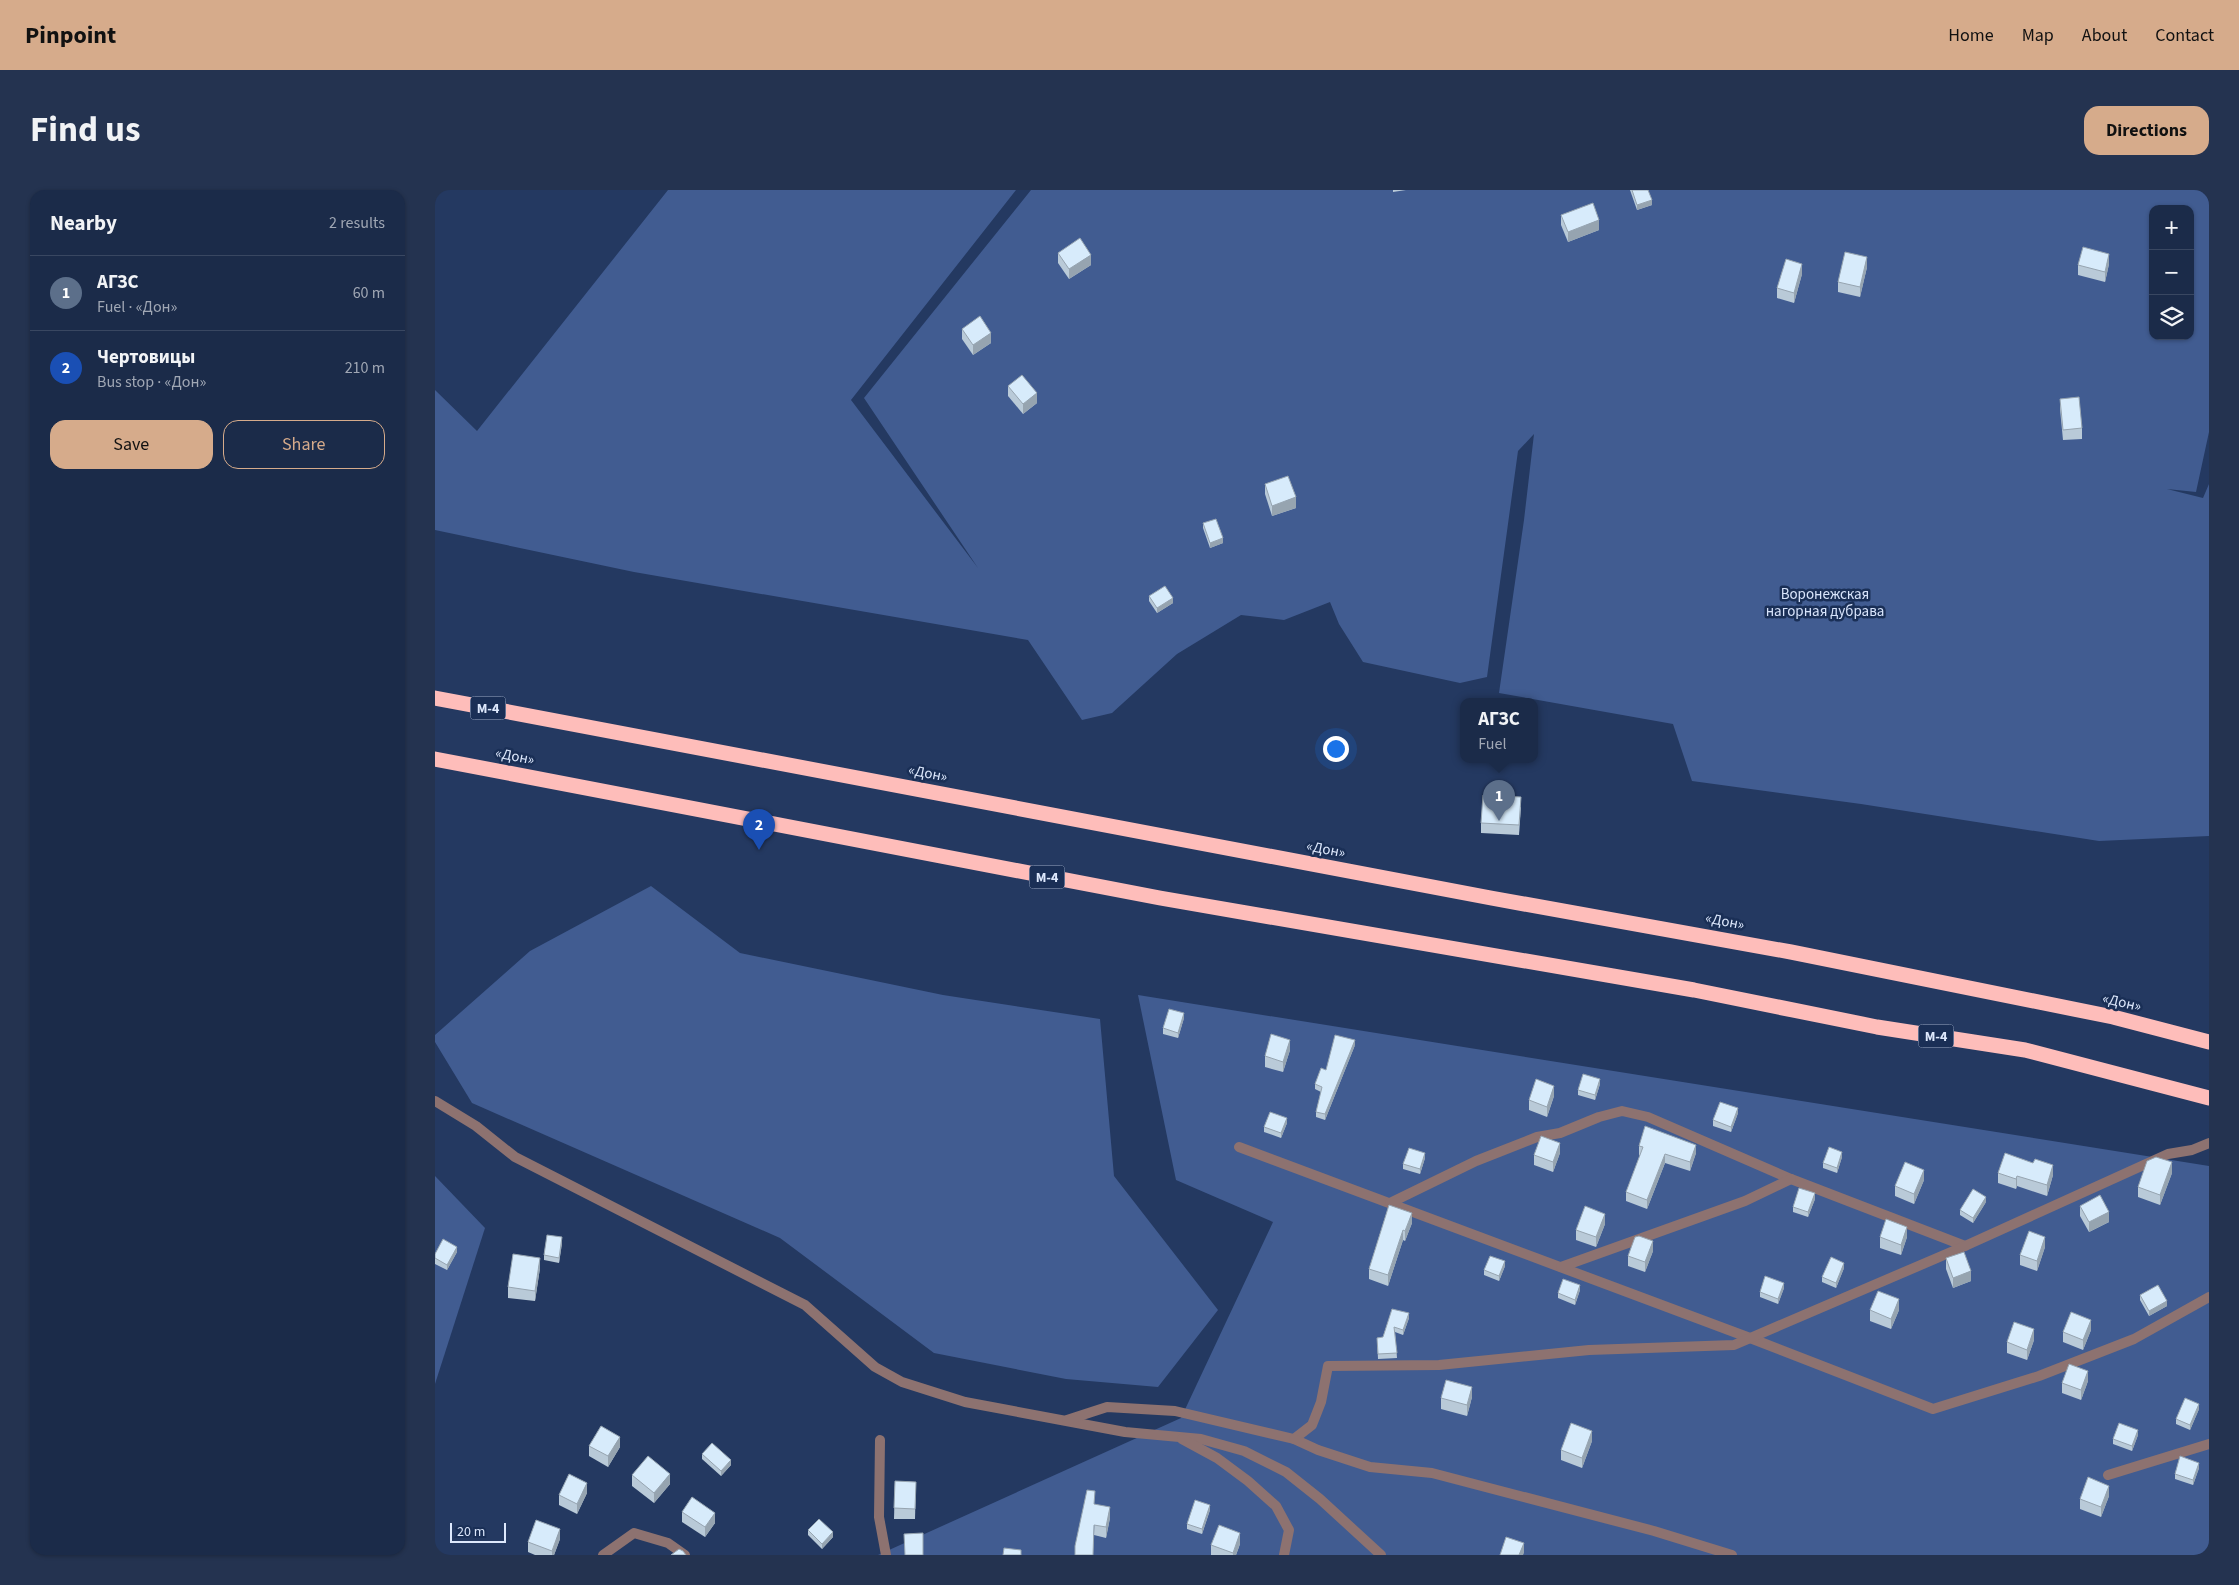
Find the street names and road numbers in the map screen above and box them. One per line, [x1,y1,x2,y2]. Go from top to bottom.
road number: М-4 [471,696,505,720]
street label: «Дон» [494,742,536,771]
street label: «Дон» [907,759,949,788]
street label: «Дон» [1305,835,1347,864]
road number: М-4 [1029,866,1065,889]
street label: «Дон» [1704,907,1746,936]
street label: «Дон» [2100,988,2143,1017]
road number: М-4 [1919,1024,1953,1048]

